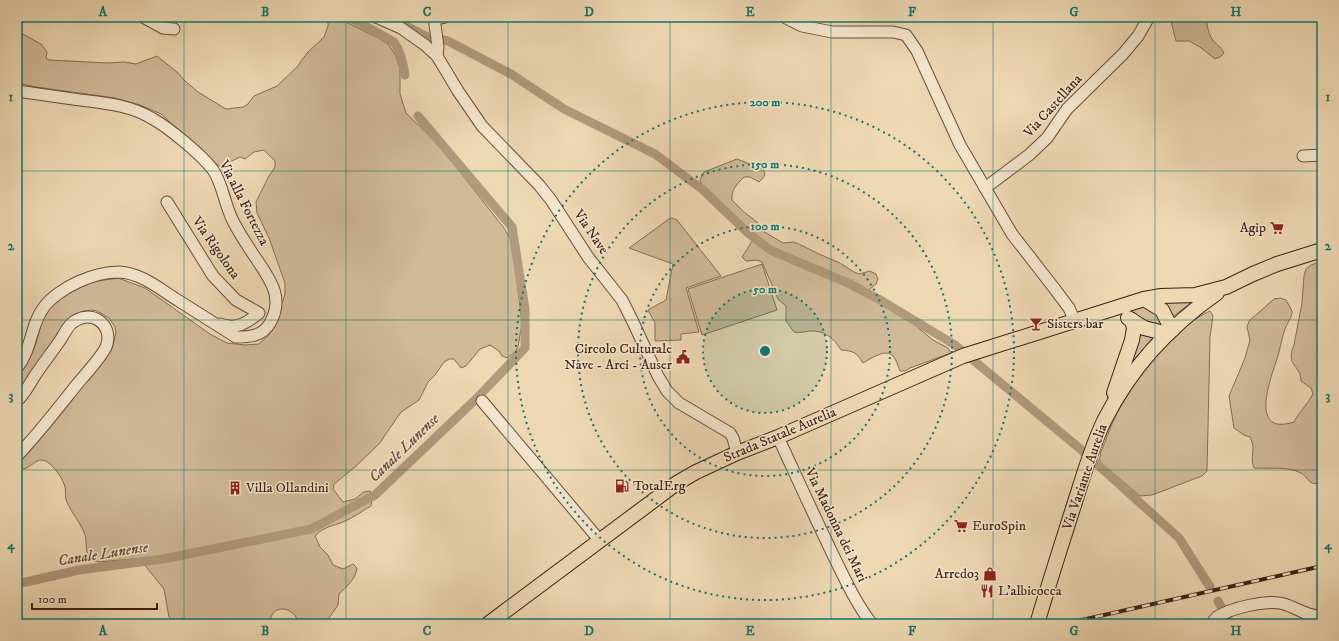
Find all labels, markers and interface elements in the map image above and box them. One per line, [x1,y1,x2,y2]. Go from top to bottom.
text: A [98,4,108,20]
text: B [261,4,269,20]
text: C [423,4,432,20]
text: D [584,4,594,20]
text: E [745,4,755,20]
text: F [908,4,917,20]
text: G [1069,4,1079,20]
text: H [1231,4,1242,20]
street label: Via Castellana [1019,71,1086,142]
text: 1 [9,89,14,105]
text: 1 [1326,89,1331,105]
text: 200 m [750,95,780,110]
street label: Via alla Fortezza [214,157,273,249]
text: 150 m [751,157,779,172]
street label: Via Nave [569,205,613,258]
street label: Via Rigolona [187,213,244,283]
text: 100 m [751,219,779,234]
place label: Agip [1240,219,1266,237]
supermarket icon: Agip [1269,220,1285,236]
text: 2 [8,238,15,254]
text: 2 [1325,238,1332,254]
text: 50 m [752,282,777,297]
place label: Sisters bar [1047,315,1104,333]
bar icon: Sisters bar [1028,316,1044,332]
place label: Circolo Culturale Nave - Arci - Auser [565,340,673,374]
centre of rings [758,344,772,358]
public building icon: Circolo Culturale Nave - Arci - Auser [675,349,691,365]
text: 3 [9,388,14,404]
text: 3 [1326,388,1331,404]
street label: Strada Statale Aurelia [721,403,839,467]
water label: Canale Lunense [365,409,444,486]
street label: Via Variante Aurelia [1058,422,1112,533]
street label: Via Madonna dei Mari [800,464,872,585]
place label: TotalErg [633,477,686,495]
fuel station icon: TotalErg [614,478,630,494]
place label: Villa Ollandini [245,479,329,497]
building icon: Villa Ollandini [227,480,243,496]
place label: EuroSpin [972,517,1027,535]
supermarket icon: EuroSpin [953,518,969,534]
text: 4 [6,537,15,554]
water label: Canale Lunense [57,537,150,570]
text: 4 [1323,537,1332,554]
place label: Arredo3 [935,565,979,583]
shop icon: Arredo3 [982,566,998,582]
place label: L'albicocca [998,582,1062,600]
restaurant icon: L'albicocca [979,583,995,599]
scale bar [32,585,157,611]
text: 100 m [38,592,67,607]
text: A [98,623,108,639]
text: B [261,623,269,639]
text: C [423,623,432,639]
text: D [584,623,594,639]
text: E [745,623,755,639]
text: F [908,623,917,639]
text: G [1069,623,1079,639]
text: H [1231,623,1242,639]

